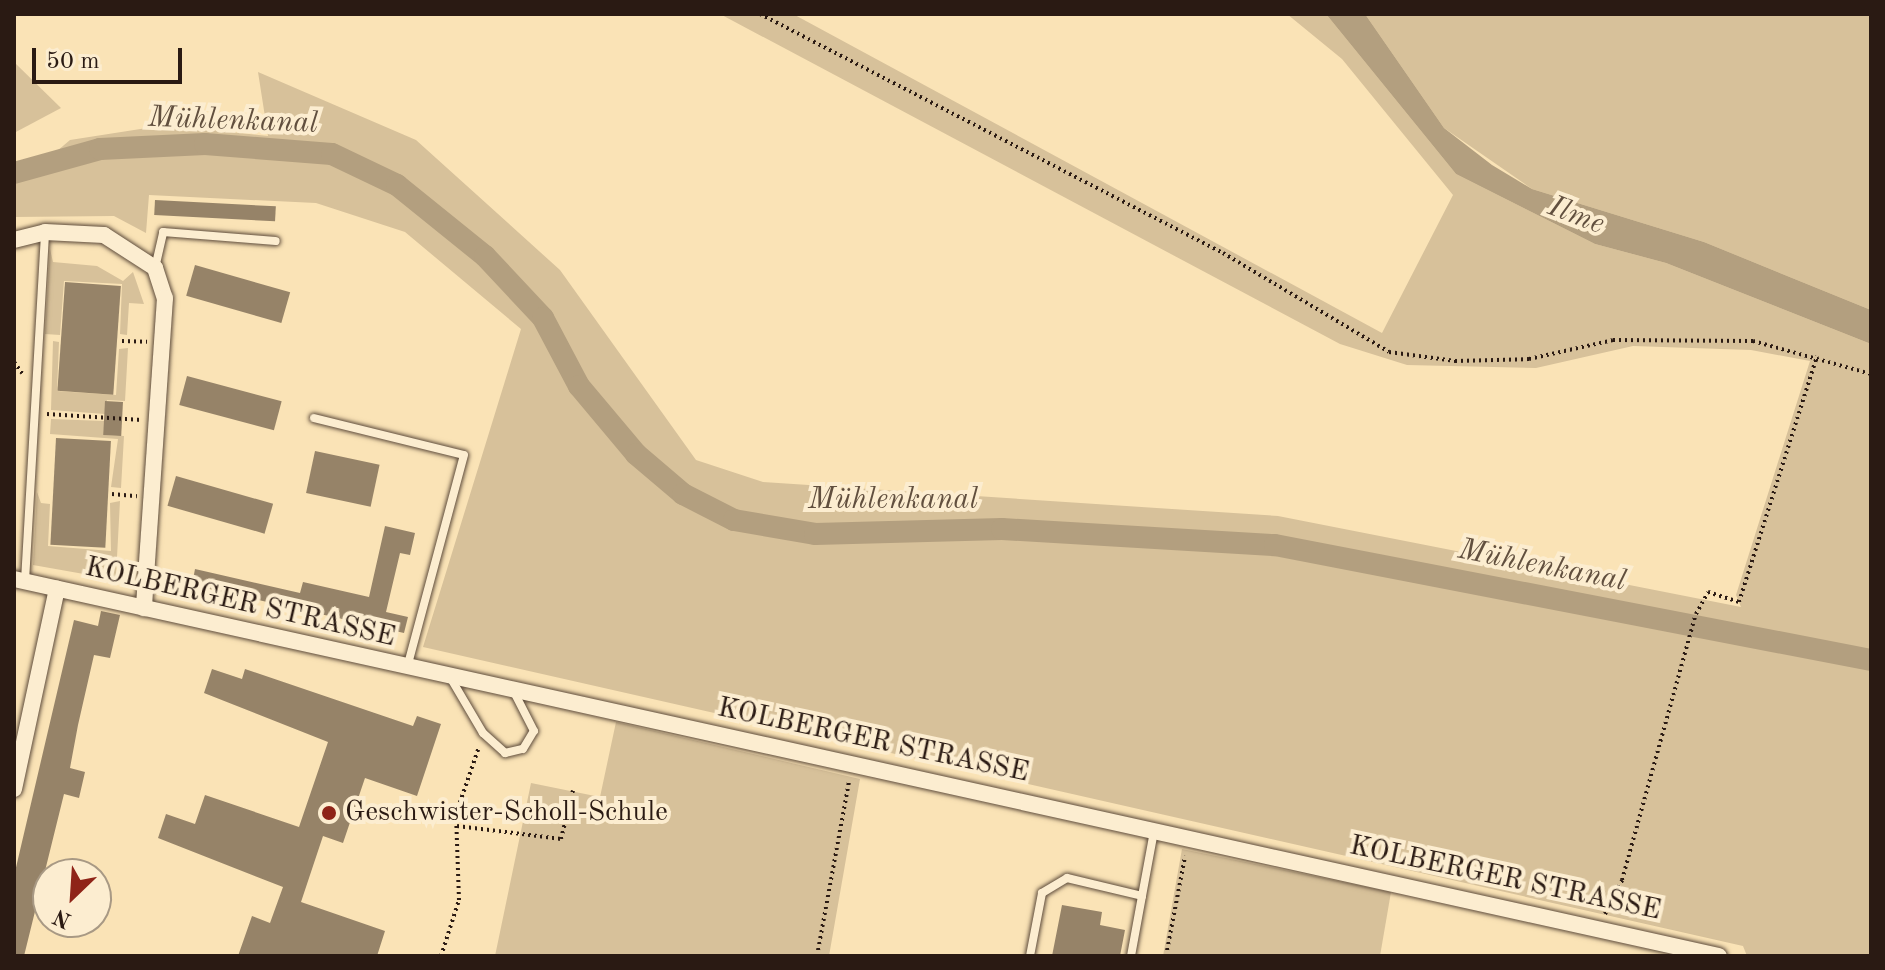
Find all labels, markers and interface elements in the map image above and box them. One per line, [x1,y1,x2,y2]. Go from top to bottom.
scale bar [36,32,186,82]
text: 50 m [46,50,100,74]
water label: Mühlenkanal [147,100,319,142]
water label: Ilme [1543,189,1609,243]
water label: Mühlenkanal [808,482,978,518]
water label: Mühlenkanal [1455,532,1629,600]
street label: KOLBERGER STRASSE [82,551,398,655]
street label: KOLBERGER STRASSE [714,692,1032,790]
place label: Geschwister-Scholl-Schule [345,796,668,830]
marker: Geschwister-Scholl-Schule [320,804,338,822]
street label: KOLBERGER STRASSE [1346,830,1664,928]
north arrow [32,858,112,938]
text: N [50,904,75,931]

